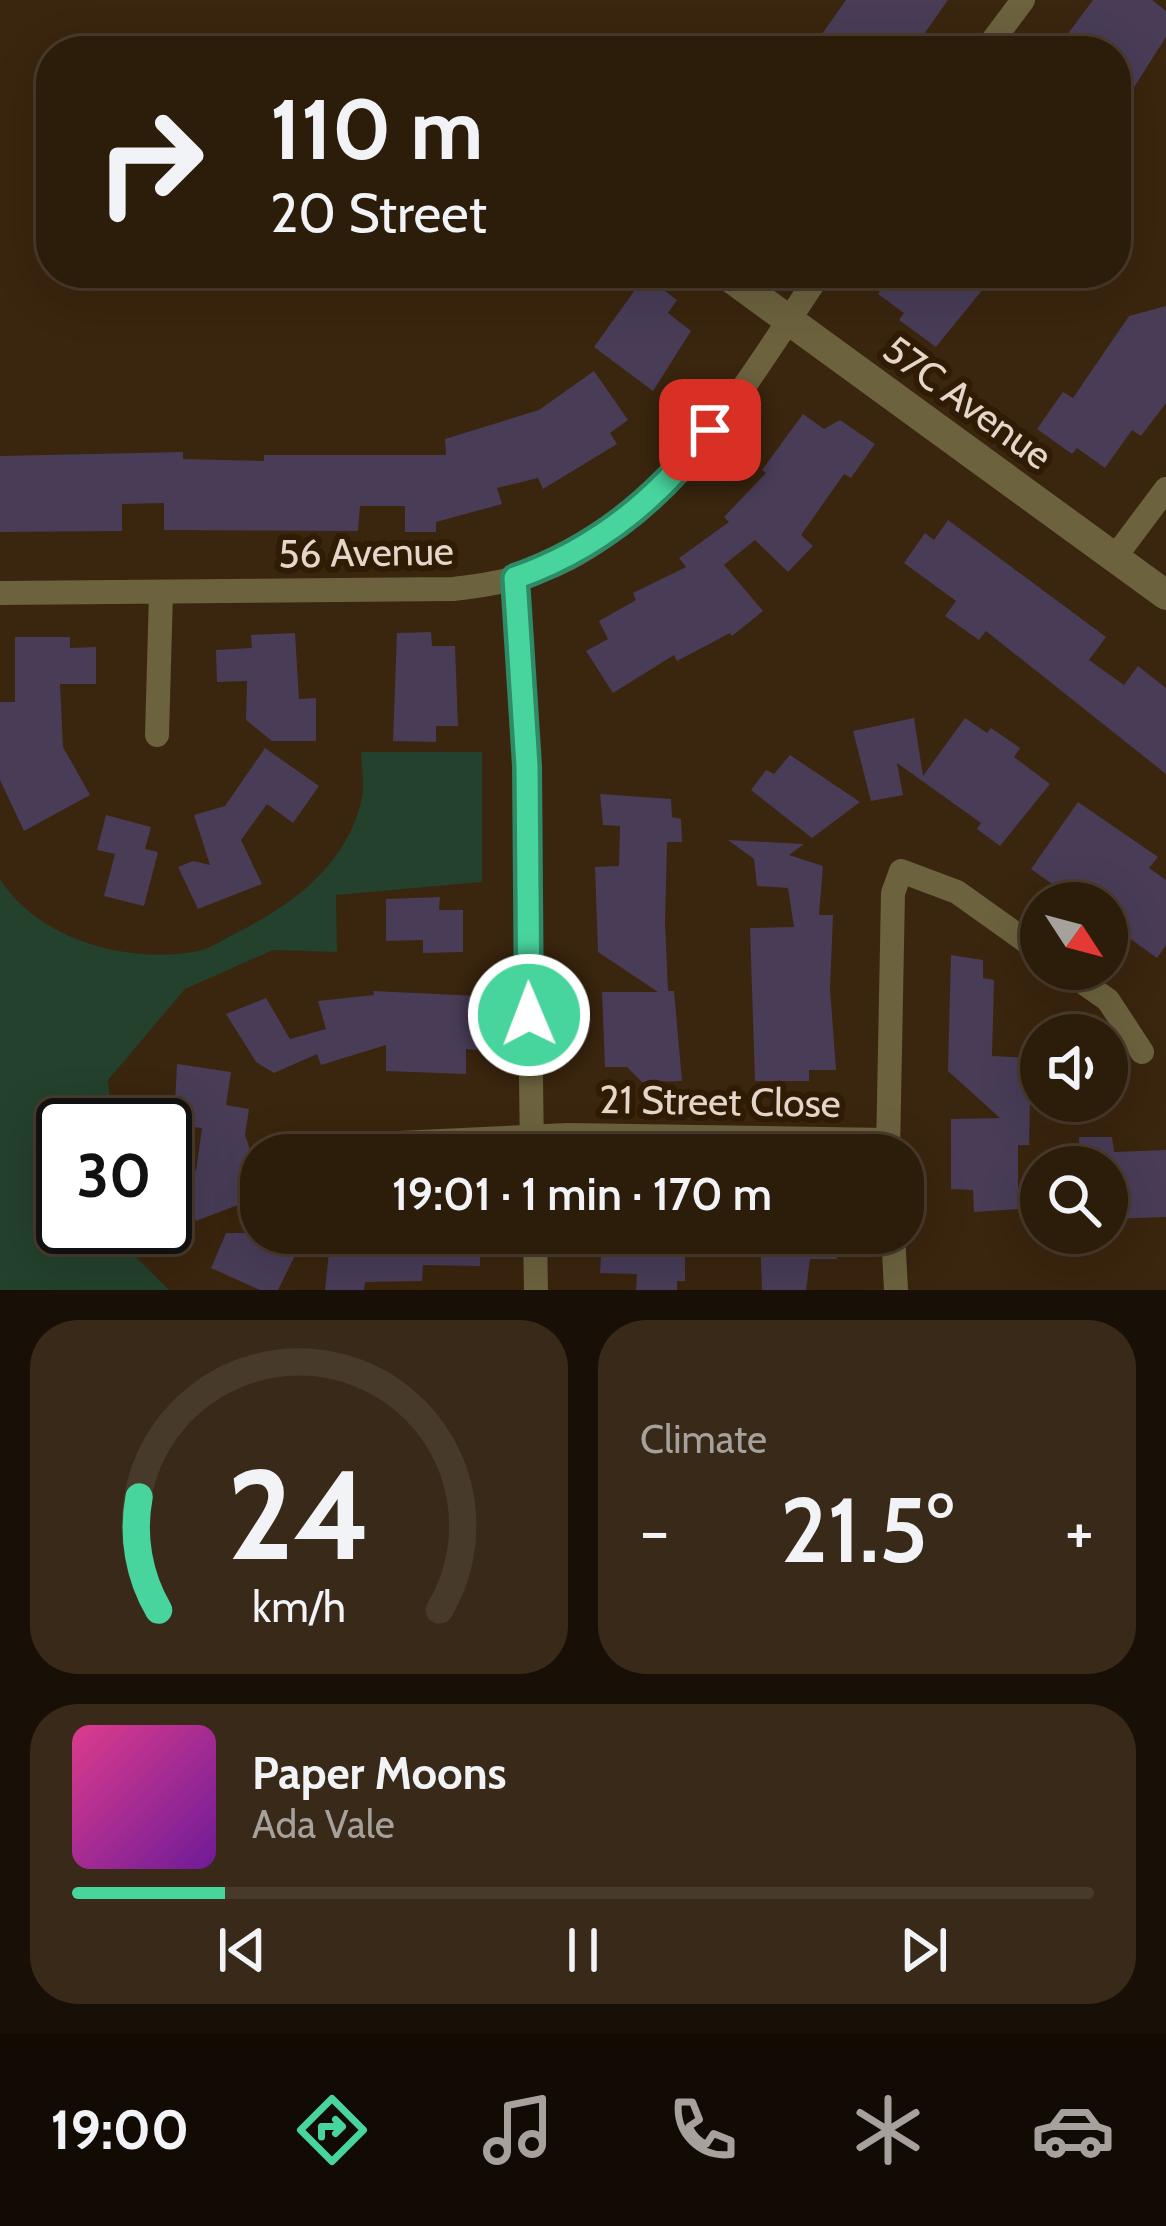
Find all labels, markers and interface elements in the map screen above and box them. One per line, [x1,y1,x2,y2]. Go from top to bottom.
text: 110 m [270,78,483,180]
icon: right [72,84,228,240]
text: 20 Street [270,180,487,246]
street label: 57C Avenue [874,325,1062,479]
pin [659,379,761,481]
icon: arrive [677,397,743,463]
street label: 56 Avenue [278,526,454,578]
north arrow [1020,882,1128,990]
map controls [1020,882,1128,1254]
position arrow [466,952,592,1078]
button: sound [1020,1014,1128,1122]
street label: 21 Street Close [599,1075,841,1127]
speed limit sign: 30 [36,1098,192,1254]
button: search [1020,1146,1128,1254]
text: 19:01 · 1 min · 170 m [392,1167,772,1221]
text: Climate [640,1415,767,1463]
text: 24 [227,1439,371,1590]
text: 21.5° [780,1475,954,1585]
text: − [640,1490,669,1571]
text: + [1065,1490,1094,1571]
text: km/h [252,1581,346,1633]
text: Paper Moons [252,1746,507,1800]
text: Ada Vale [252,1800,395,1848]
icon: previous [209,1917,275,1983]
icon: pause [550,1917,616,1983]
icon: next [891,1917,957,1983]
icon: directions [290,2088,374,2172]
icon: music [476,2088,560,2172]
icon: phone [661,2088,745,2172]
icon: climate [846,2088,930,2172]
icon: car [1031,2088,1115,2172]
text: 19:00 [51,2097,189,2163]

